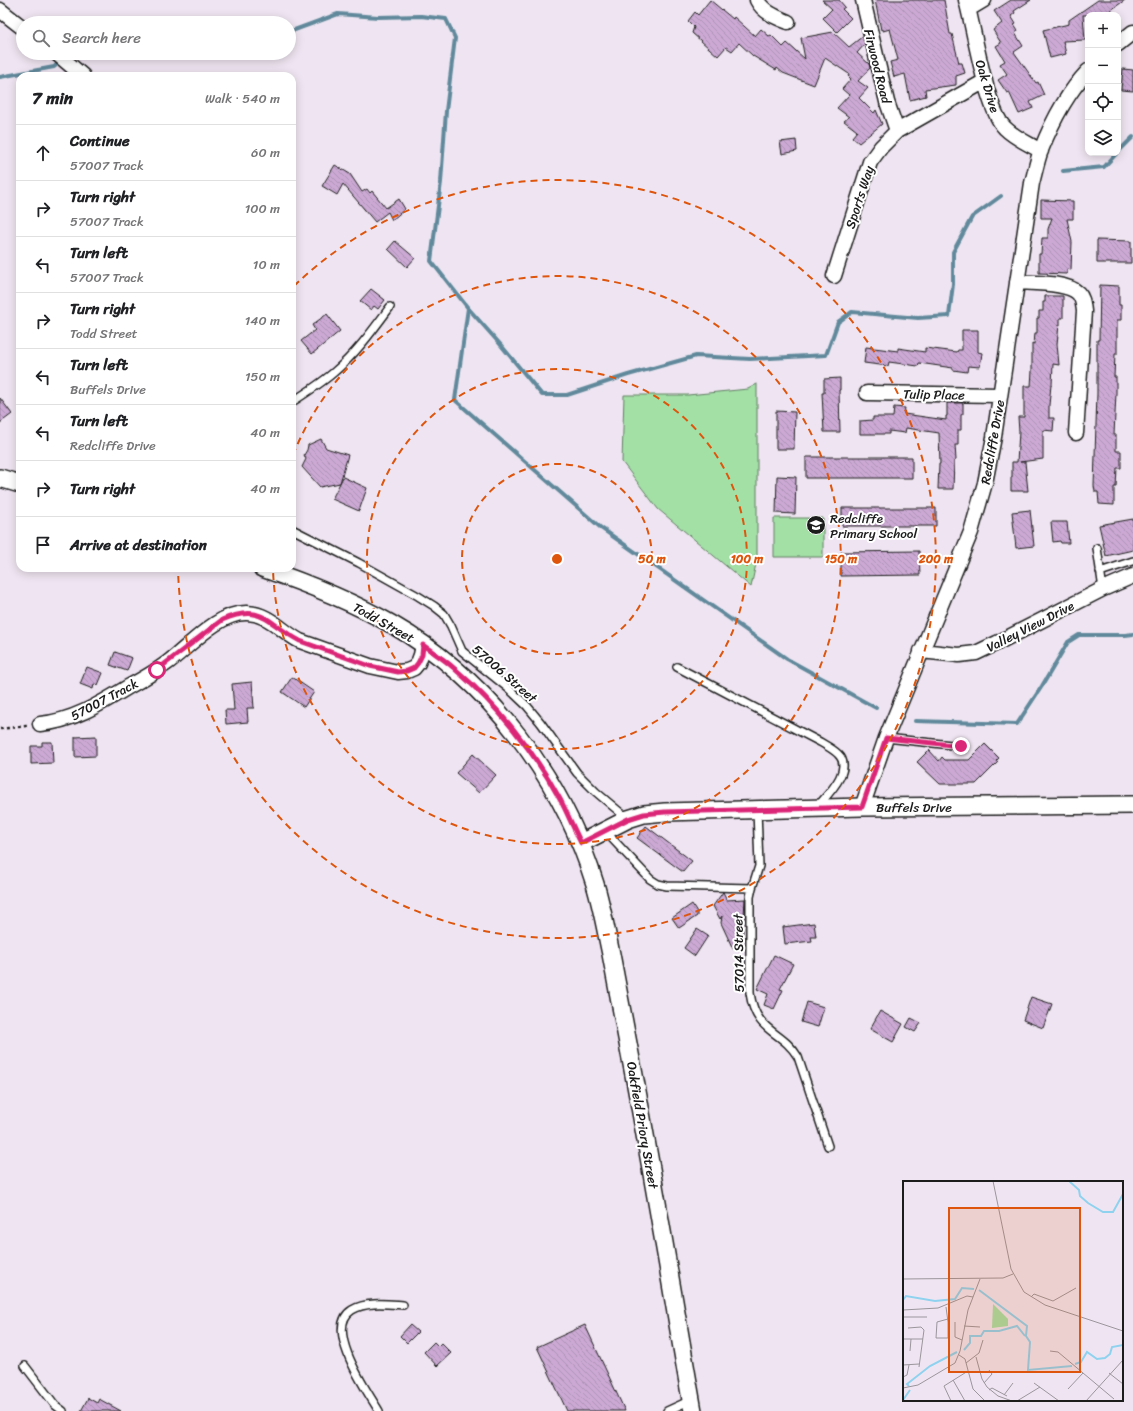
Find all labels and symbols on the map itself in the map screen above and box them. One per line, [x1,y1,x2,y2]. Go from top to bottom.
street label: Firwood Road [857,26,898,107]
street label: Oak Drive [969,57,1006,115]
street label: Sports Way [839,163,881,232]
street label: Tulip Place [903,382,965,407]
street label: Redcliffe Drive [974,398,1011,486]
place label: Redcliffe Primary School [830,507,917,545]
school or university icon: Redcliffe Primary School [805,514,827,536]
text: 50 m [638,548,666,570]
text: 100 m [731,548,764,570]
text: 150 m [825,548,858,570]
text: 200 m [918,548,954,570]
centre of rings [550,552,564,566]
street label: Valley View Drive [982,594,1078,658]
street label: Todd Street [349,596,419,649]
street label: 57006 Street [467,638,543,709]
route start [148,661,166,679]
street label: 57007 Track [66,672,142,727]
route end [952,737,970,755]
street label: Buffels Drive [876,796,952,819]
street label: 57014 Street [726,913,751,992]
street label: Oakfield Priory Street [620,1060,665,1191]
inset map [903,1181,1123,1401]

